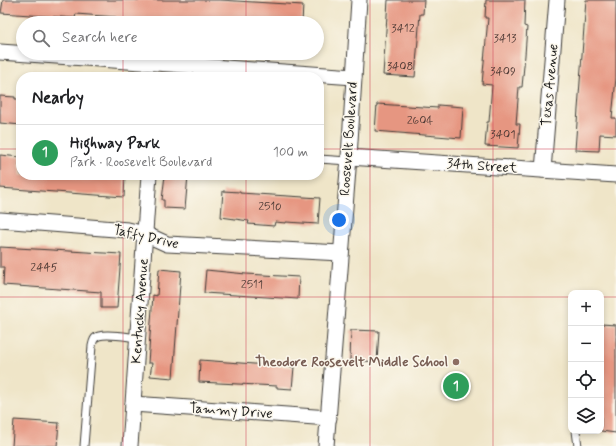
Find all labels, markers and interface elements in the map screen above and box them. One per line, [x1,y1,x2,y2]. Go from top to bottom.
search box [16,16,324,60]
house number: 3412 [391,21,415,37]
icon: search [30,27,52,49]
text: Search here [62,28,138,48]
house number: 3413 [494,31,517,47]
street label: Texas Avenue [537,43,563,127]
house number: 3408 [387,59,413,75]
house number: 3409 [490,64,516,80]
street label: Roosevelt Boulevard [336,81,362,197]
text: Nearby [32,87,84,109]
house number: 2604 [407,113,433,129]
house number: 3401 [490,127,516,143]
text: Highway Park [70,134,160,154]
text: 1 [42,144,48,161]
text: 100 m [273,144,308,161]
text: Park · Roosevelt Boulevard [70,154,212,171]
street label: 34th Street [446,155,519,177]
house number: 2510 [258,199,282,215]
your location [329,210,349,230]
street label: Taffy Drive [111,221,181,253]
street label: Kentucky Avenue [127,258,153,364]
house number: 2445 [30,260,58,276]
house number: 2511 [241,277,263,293]
map controls [568,290,604,434]
button: + [568,290,604,326]
button: − [568,326,604,362]
place label: Theodore Roosevelt Middle School [255,353,448,371]
marker: Theodore Roosevelt Middle School [451,357,461,367]
button: locate [568,362,604,398]
pin: 1 [443,371,469,401]
button: layers [568,398,604,434]
street label: Tammy Drive [189,399,273,423]

